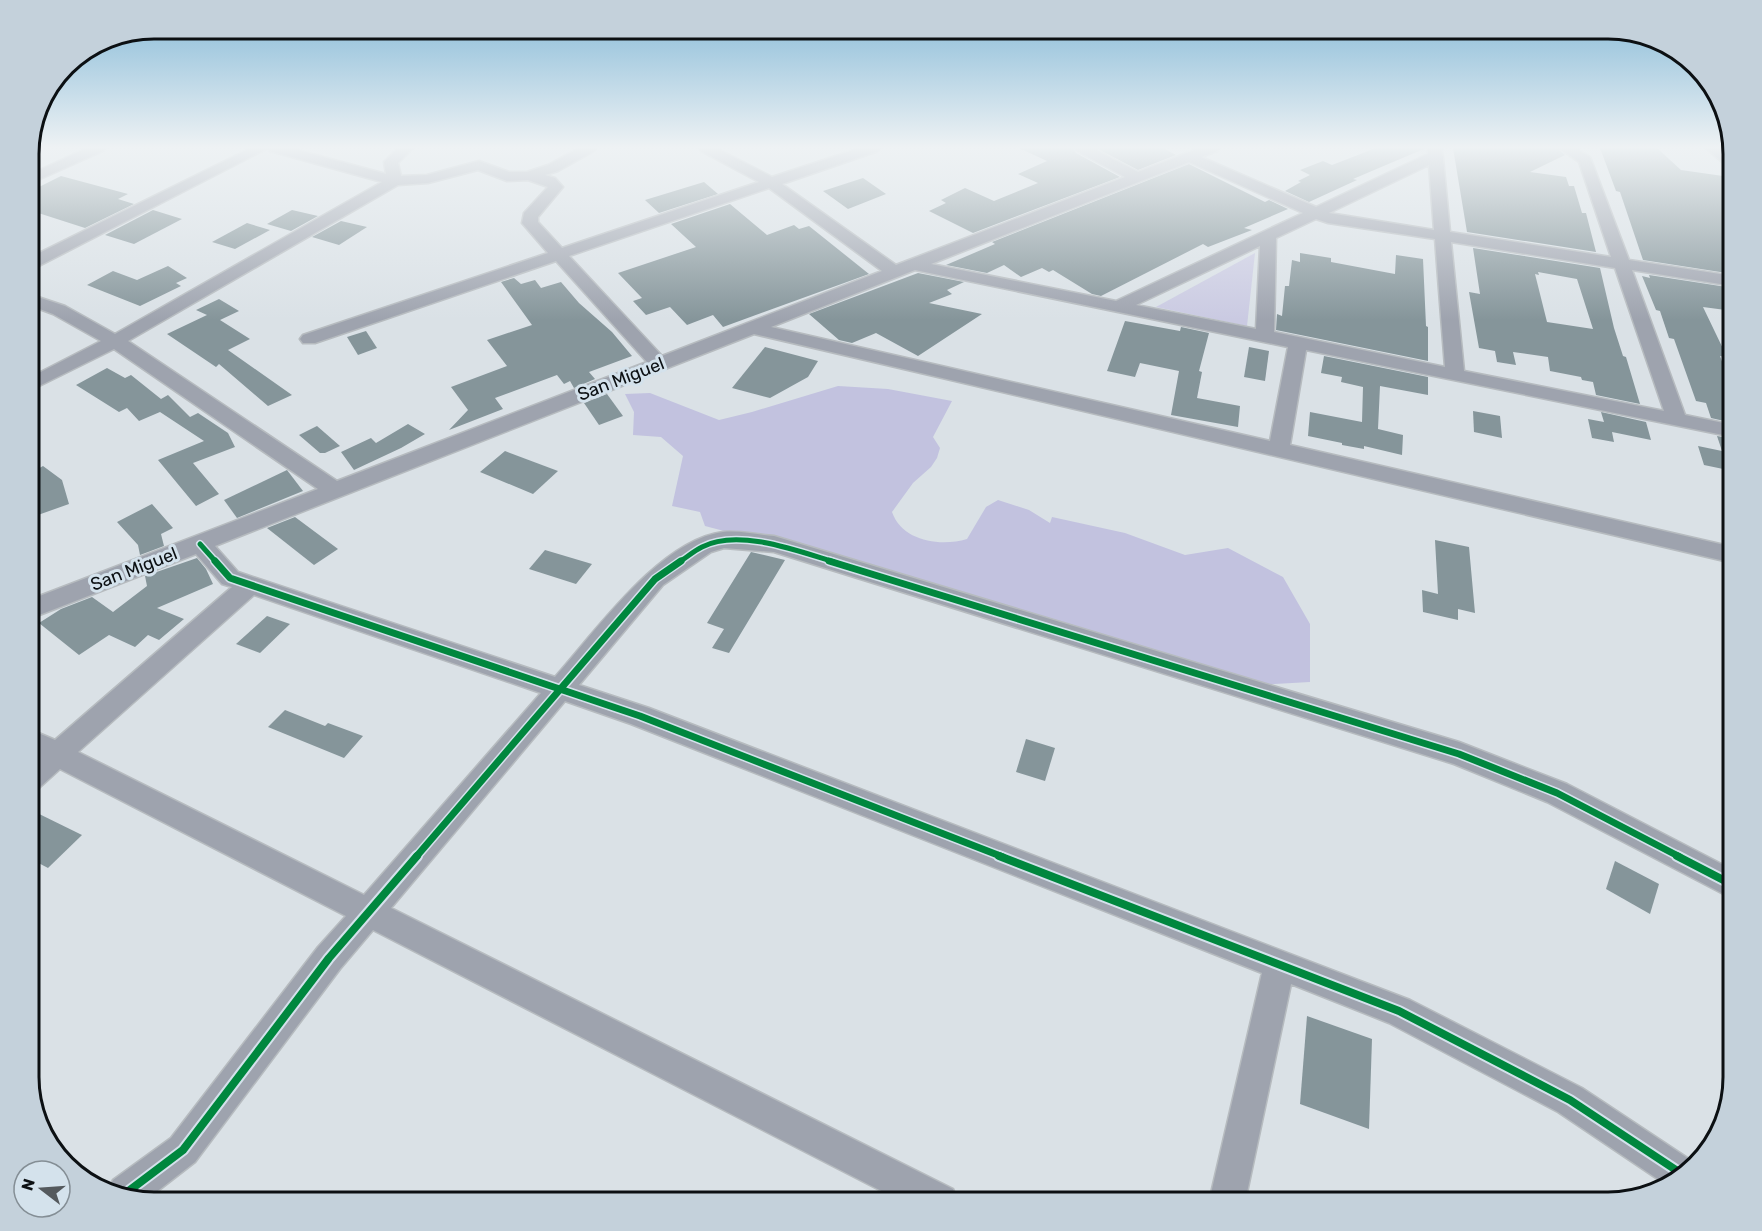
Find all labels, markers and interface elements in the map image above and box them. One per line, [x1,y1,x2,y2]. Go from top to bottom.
street label: San Miguel [575,352,667,406]
street label: San Miguel [88,542,180,596]
north arrow [12,1159,72,1219]
text: N [17,1176,39,1193]

